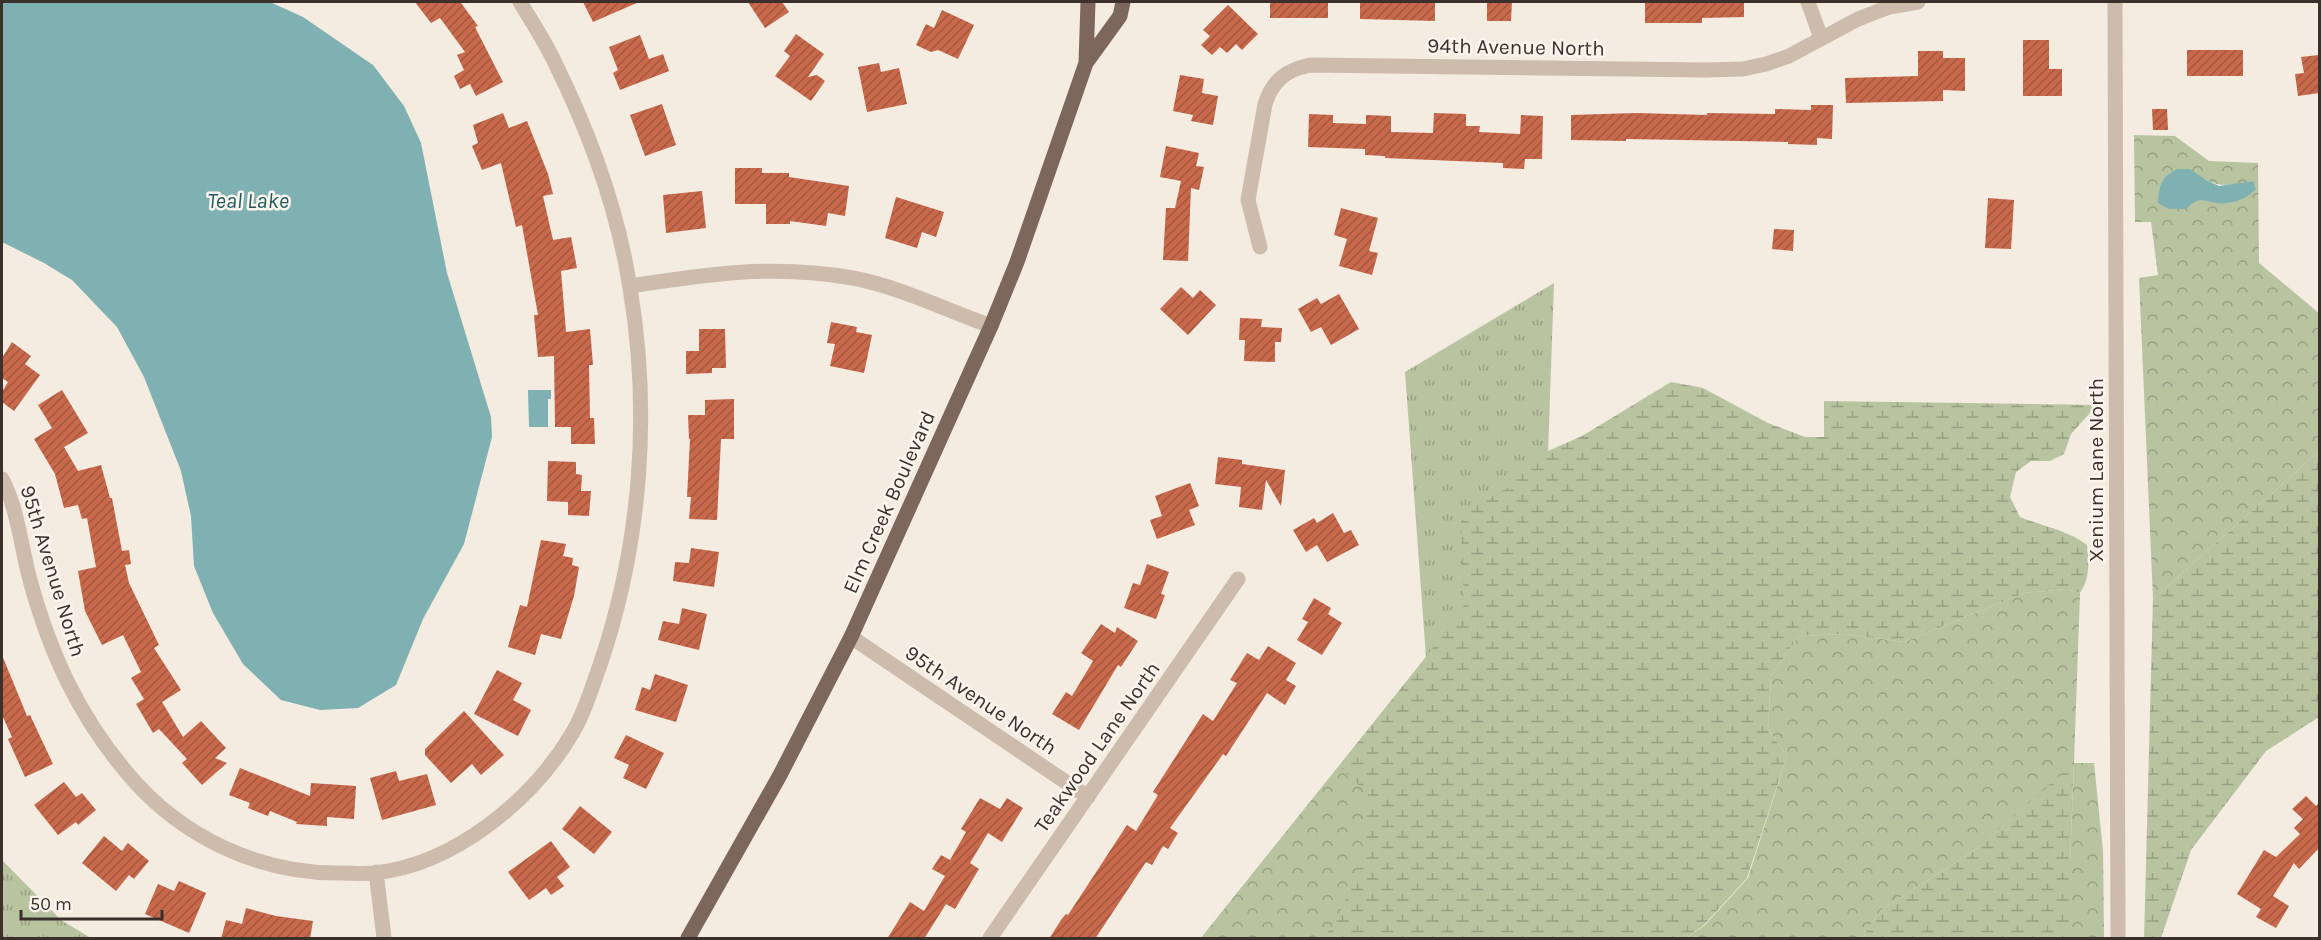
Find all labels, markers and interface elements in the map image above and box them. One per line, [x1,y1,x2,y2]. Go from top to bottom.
street label: 94th Avenue North [1427,33,1605,61]
water label: Teal Lake [207,188,289,214]
street label: Xenium Lane North [2084,378,2108,562]
street label: Elm Creek Boulevard [838,407,940,597]
street label: 95th Avenue North [16,483,90,659]
street label: 95th Avenue North [901,640,1061,760]
street label: Teakwood Lane North [1029,657,1165,837]
scale bar [21,883,162,921]
text: 50 m [30,893,72,915]

